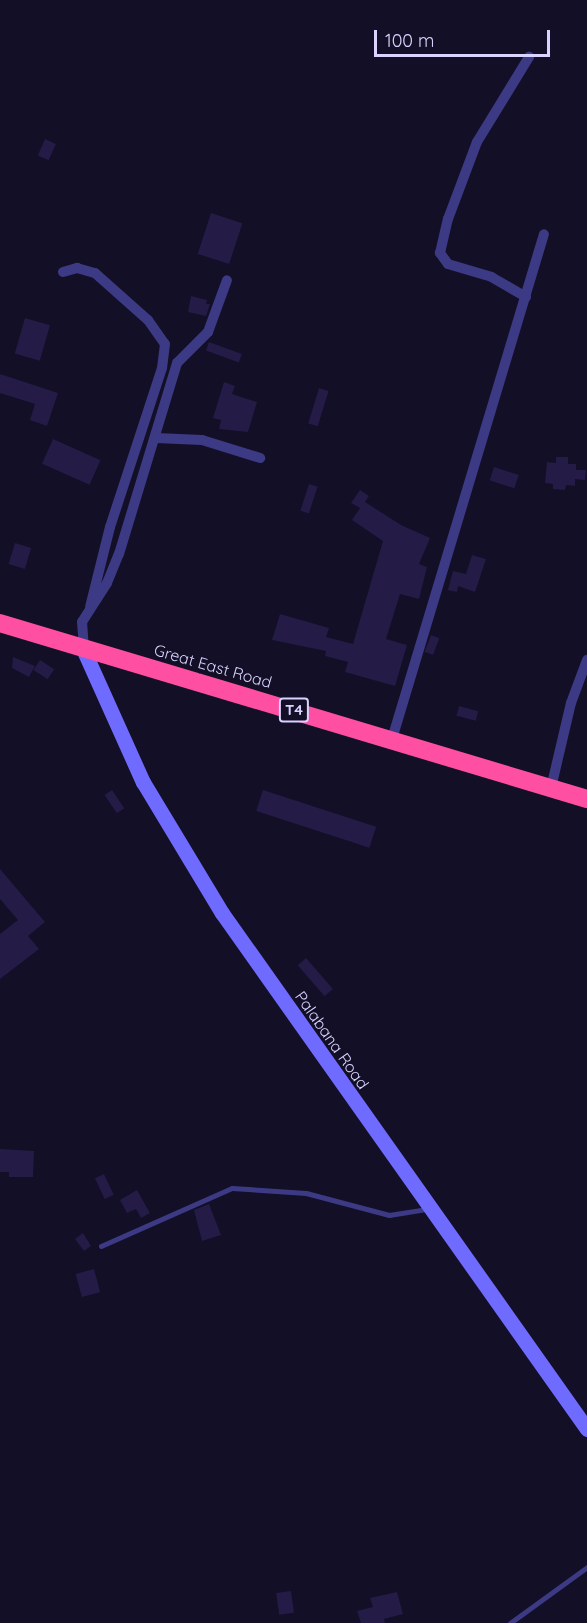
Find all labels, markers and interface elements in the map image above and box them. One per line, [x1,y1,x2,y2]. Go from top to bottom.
scale bar [377,18,552,56]
text: 100 m [385,29,434,52]
street label: Great East Road [152,640,274,692]
road number: T4 [278,698,310,722]
street label: Palabana Road [291,987,373,1093]

